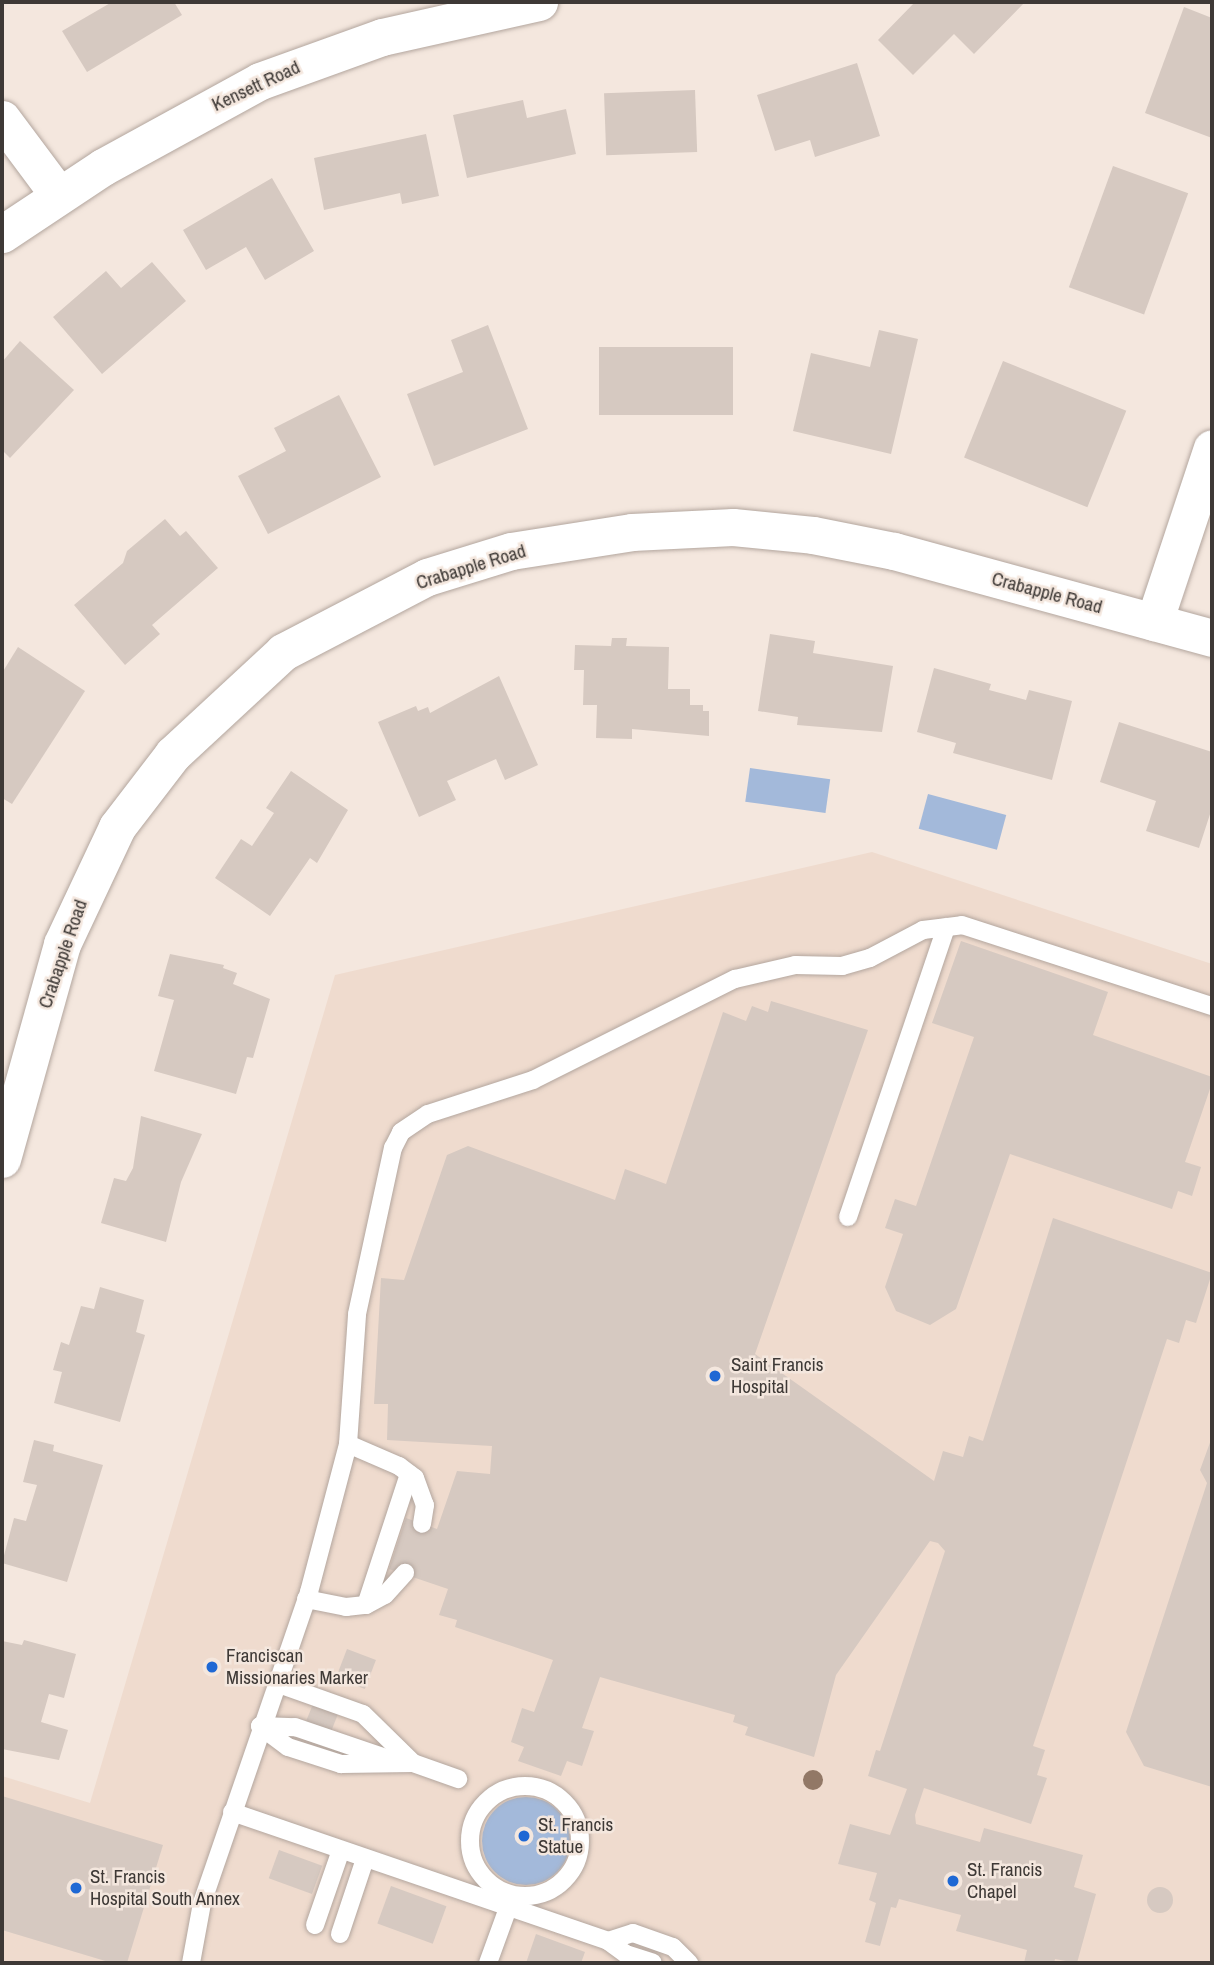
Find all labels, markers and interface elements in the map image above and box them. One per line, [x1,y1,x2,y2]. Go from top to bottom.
street label: Kensett Road [208,56,304,116]
street label: Crabapple Road [413,540,529,594]
street label: Crabapple Road [989,567,1105,619]
street label: Crabapple Road [34,897,92,1011]
place label: Saint Francis Hospital [731,1354,824,1398]
marker: Saint Francis Hospital [705,1366,725,1386]
place label: Franciscan Missionaries Marker [226,1645,368,1689]
marker: Franciscan Missionaries Marker [204,1659,220,1675]
place label: St. Francis Statue [538,1814,613,1858]
marker: St. Francis Statue [516,1828,532,1844]
place label: St. Francis Chapel [967,1859,1042,1903]
place label: St. Francis Hospital South Annex [90,1866,241,1910]
marker: St. Francis Chapel [945,1873,961,1889]
marker: St. Francis Hospital South Annex [68,1880,84,1896]

